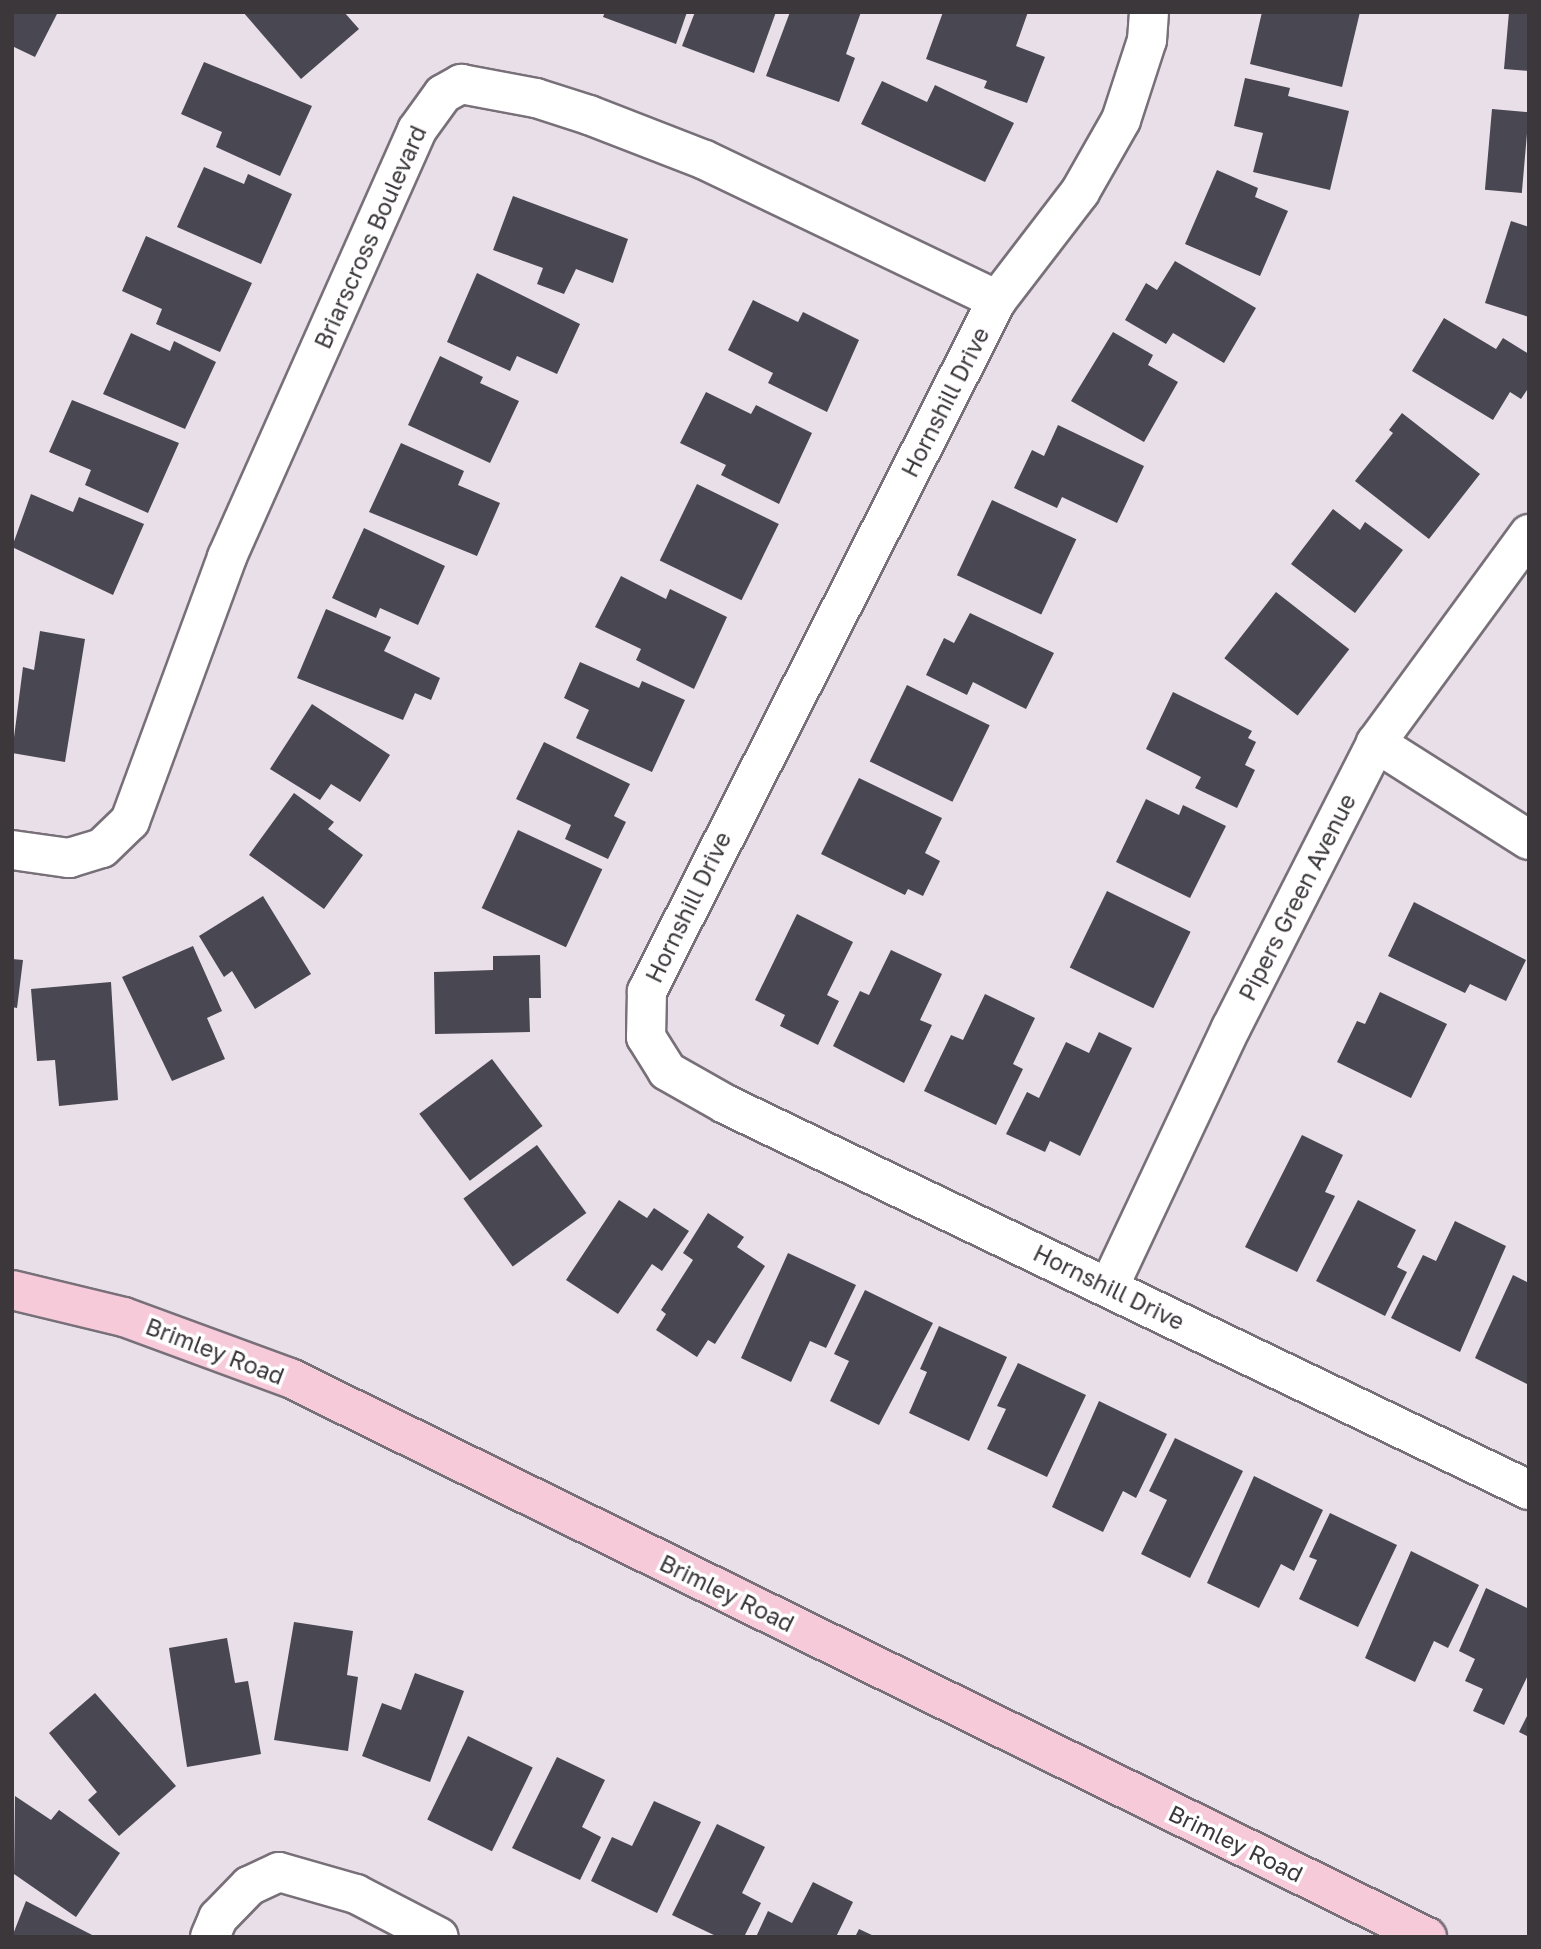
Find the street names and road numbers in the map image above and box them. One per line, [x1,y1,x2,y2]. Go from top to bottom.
street label: Briarscross Boulevard [308,121,432,353]
street label: Hornshill Drive [895,323,995,481]
street label: Pipers Green Avenue [1233,789,1361,1005]
street label: Hornshill Drive [640,827,736,987]
street label: Hornshill Drive [1029,1239,1189,1335]
street label: Brimley Road [142,1312,288,1390]
street label: Brimley Road [655,1549,799,1637]
street label: Brimley Road [1164,1799,1308,1887]

